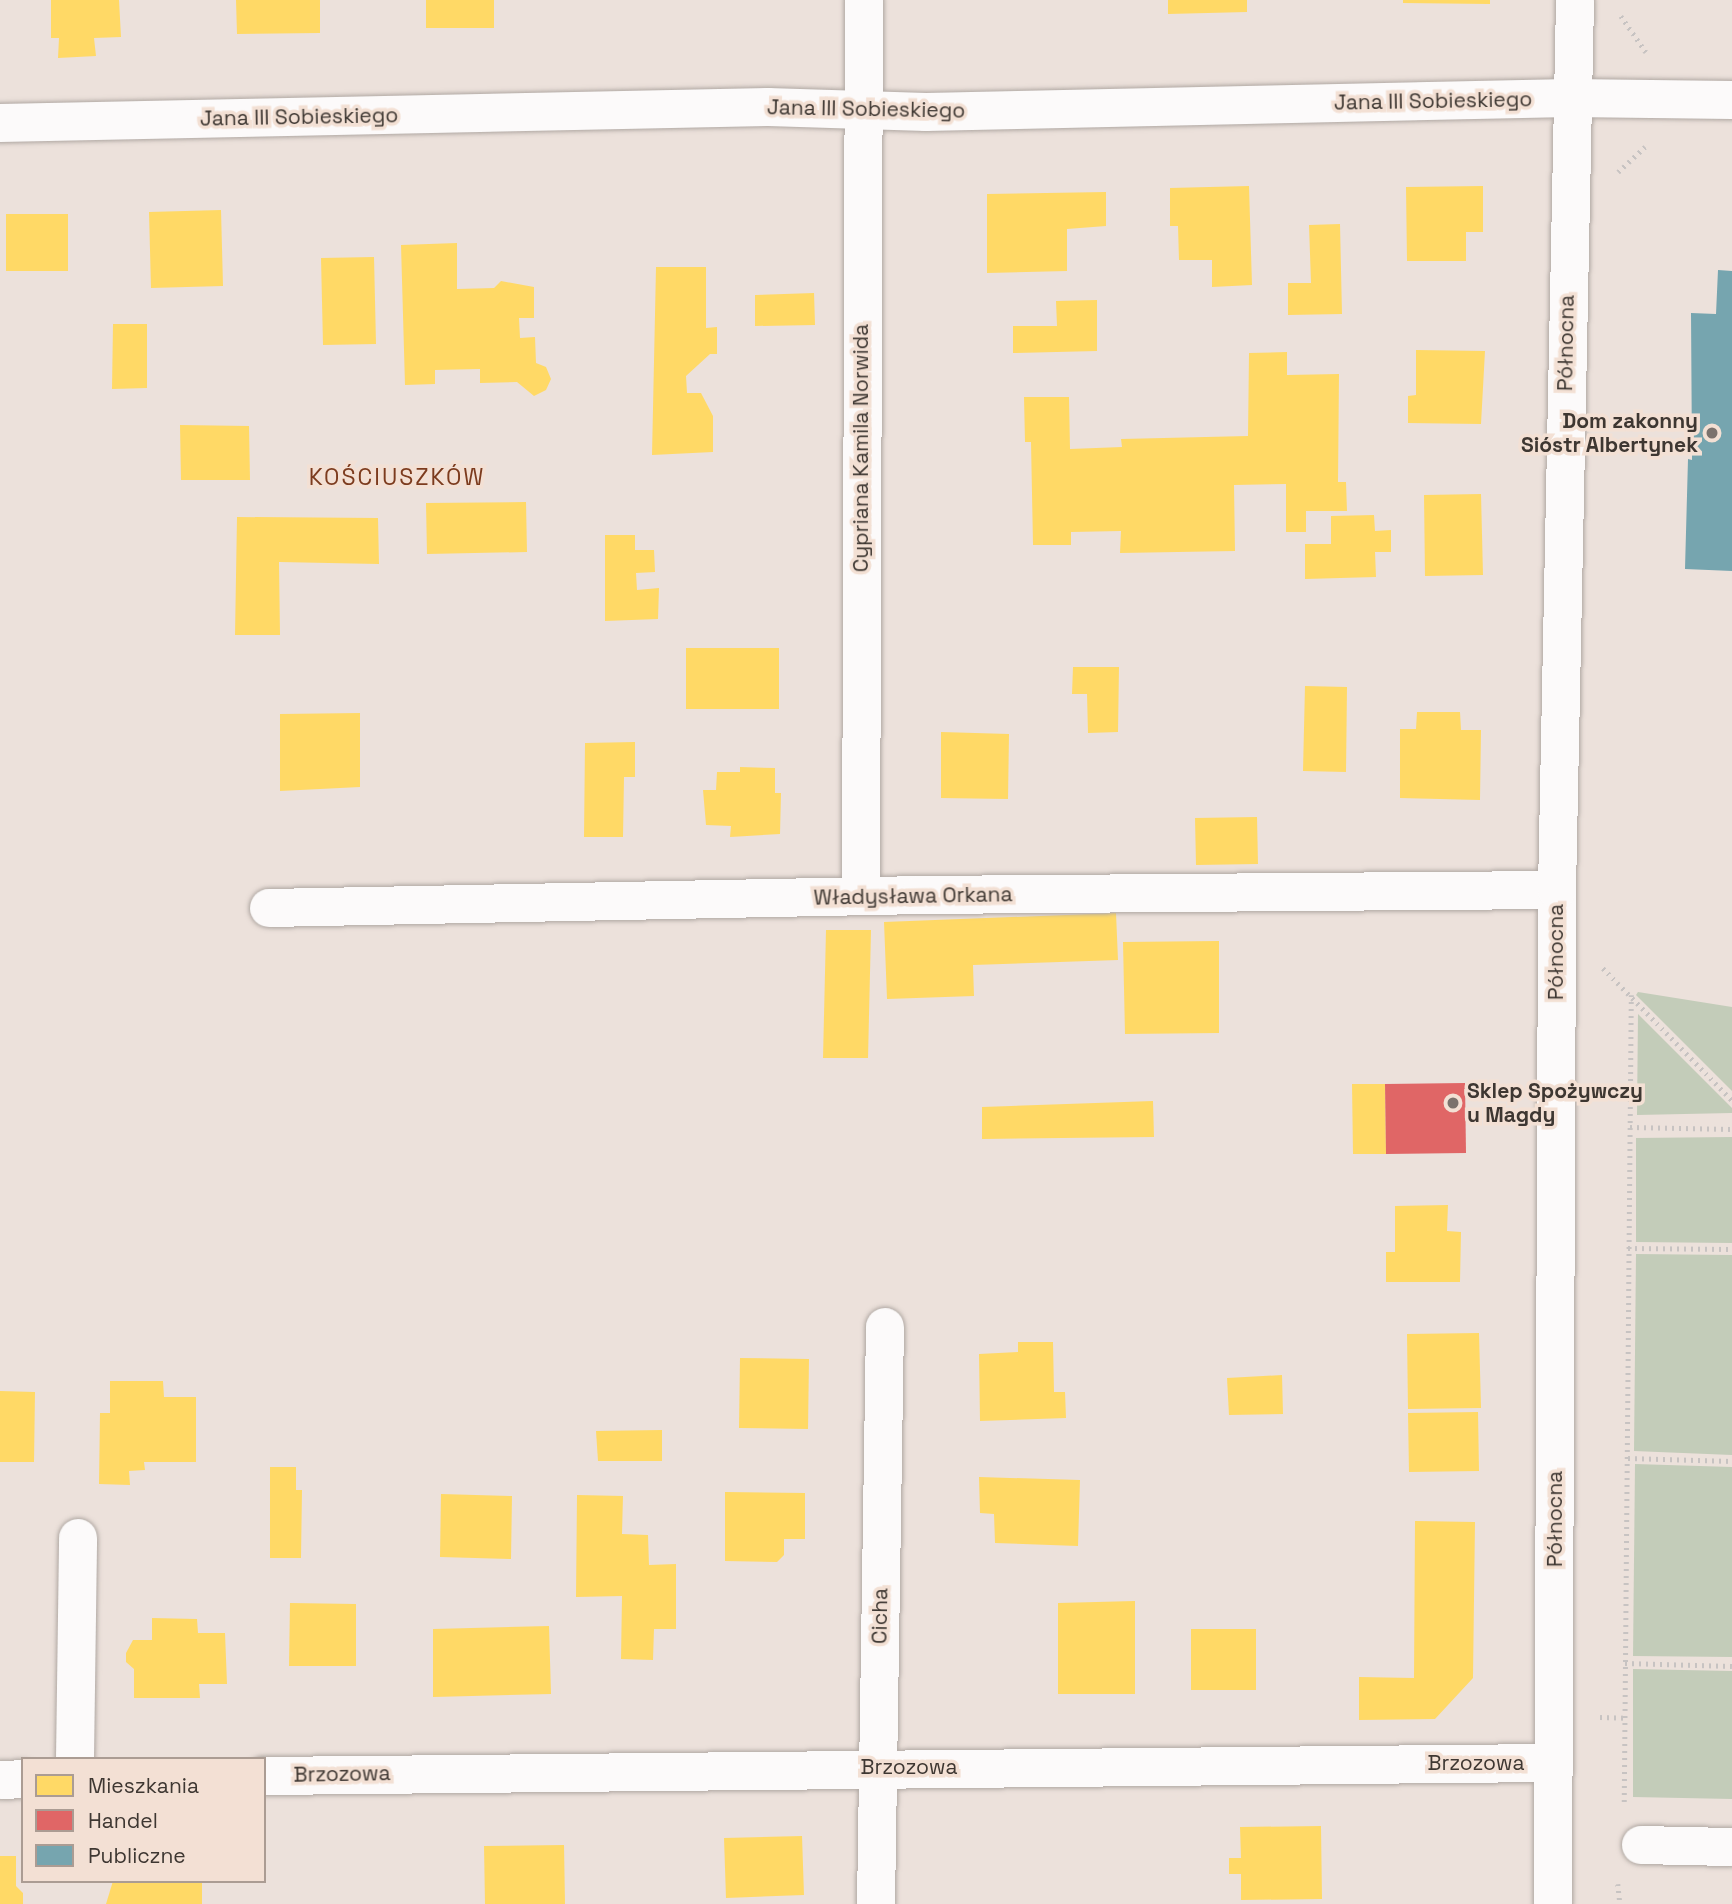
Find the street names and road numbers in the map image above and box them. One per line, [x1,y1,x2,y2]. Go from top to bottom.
street label: Jana III Sobieskiego [1334,87,1532,115]
street label: Jana III Sobieskiego [767,95,965,123]
street label: Jana III Sobieskiego [200,103,398,131]
street label: Północna [1553,295,1579,391]
street label: Cypriana Kamila Norwida [848,324,874,572]
street label: Władysława Orkana [813,882,1013,910]
street label: Północna [1543,904,1569,1000]
street label: Północna [1542,1471,1568,1567]
street label: Cicha [867,1588,893,1644]
street label: Brzozowa [1428,1750,1524,1776]
street label: Brzozowa [861,1754,957,1780]
street label: Brzozowa [293,1761,391,1787]

